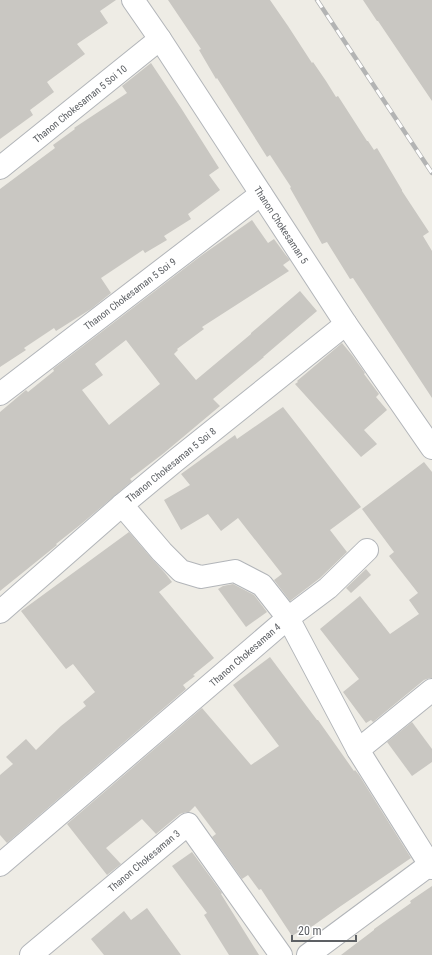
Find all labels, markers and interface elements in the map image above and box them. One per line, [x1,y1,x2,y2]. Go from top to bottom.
street label: Thanon Chokesaman 5 Soi 10 [31,63,129,145]
street label: Thanon Chokesaman 5 [252,184,310,266]
street label: Thanon Chokesaman 5 Soi 9 [82,256,178,332]
street label: Thanon Chokesaman 5 Soi 8 [124,425,218,505]
street label: Thanon Chokesaman 4 [207,621,283,689]
street label: Thanon Chokesaman 3 [106,828,182,894]
scale bar [292,917,356,943]
text: 20 m [298,924,322,938]

